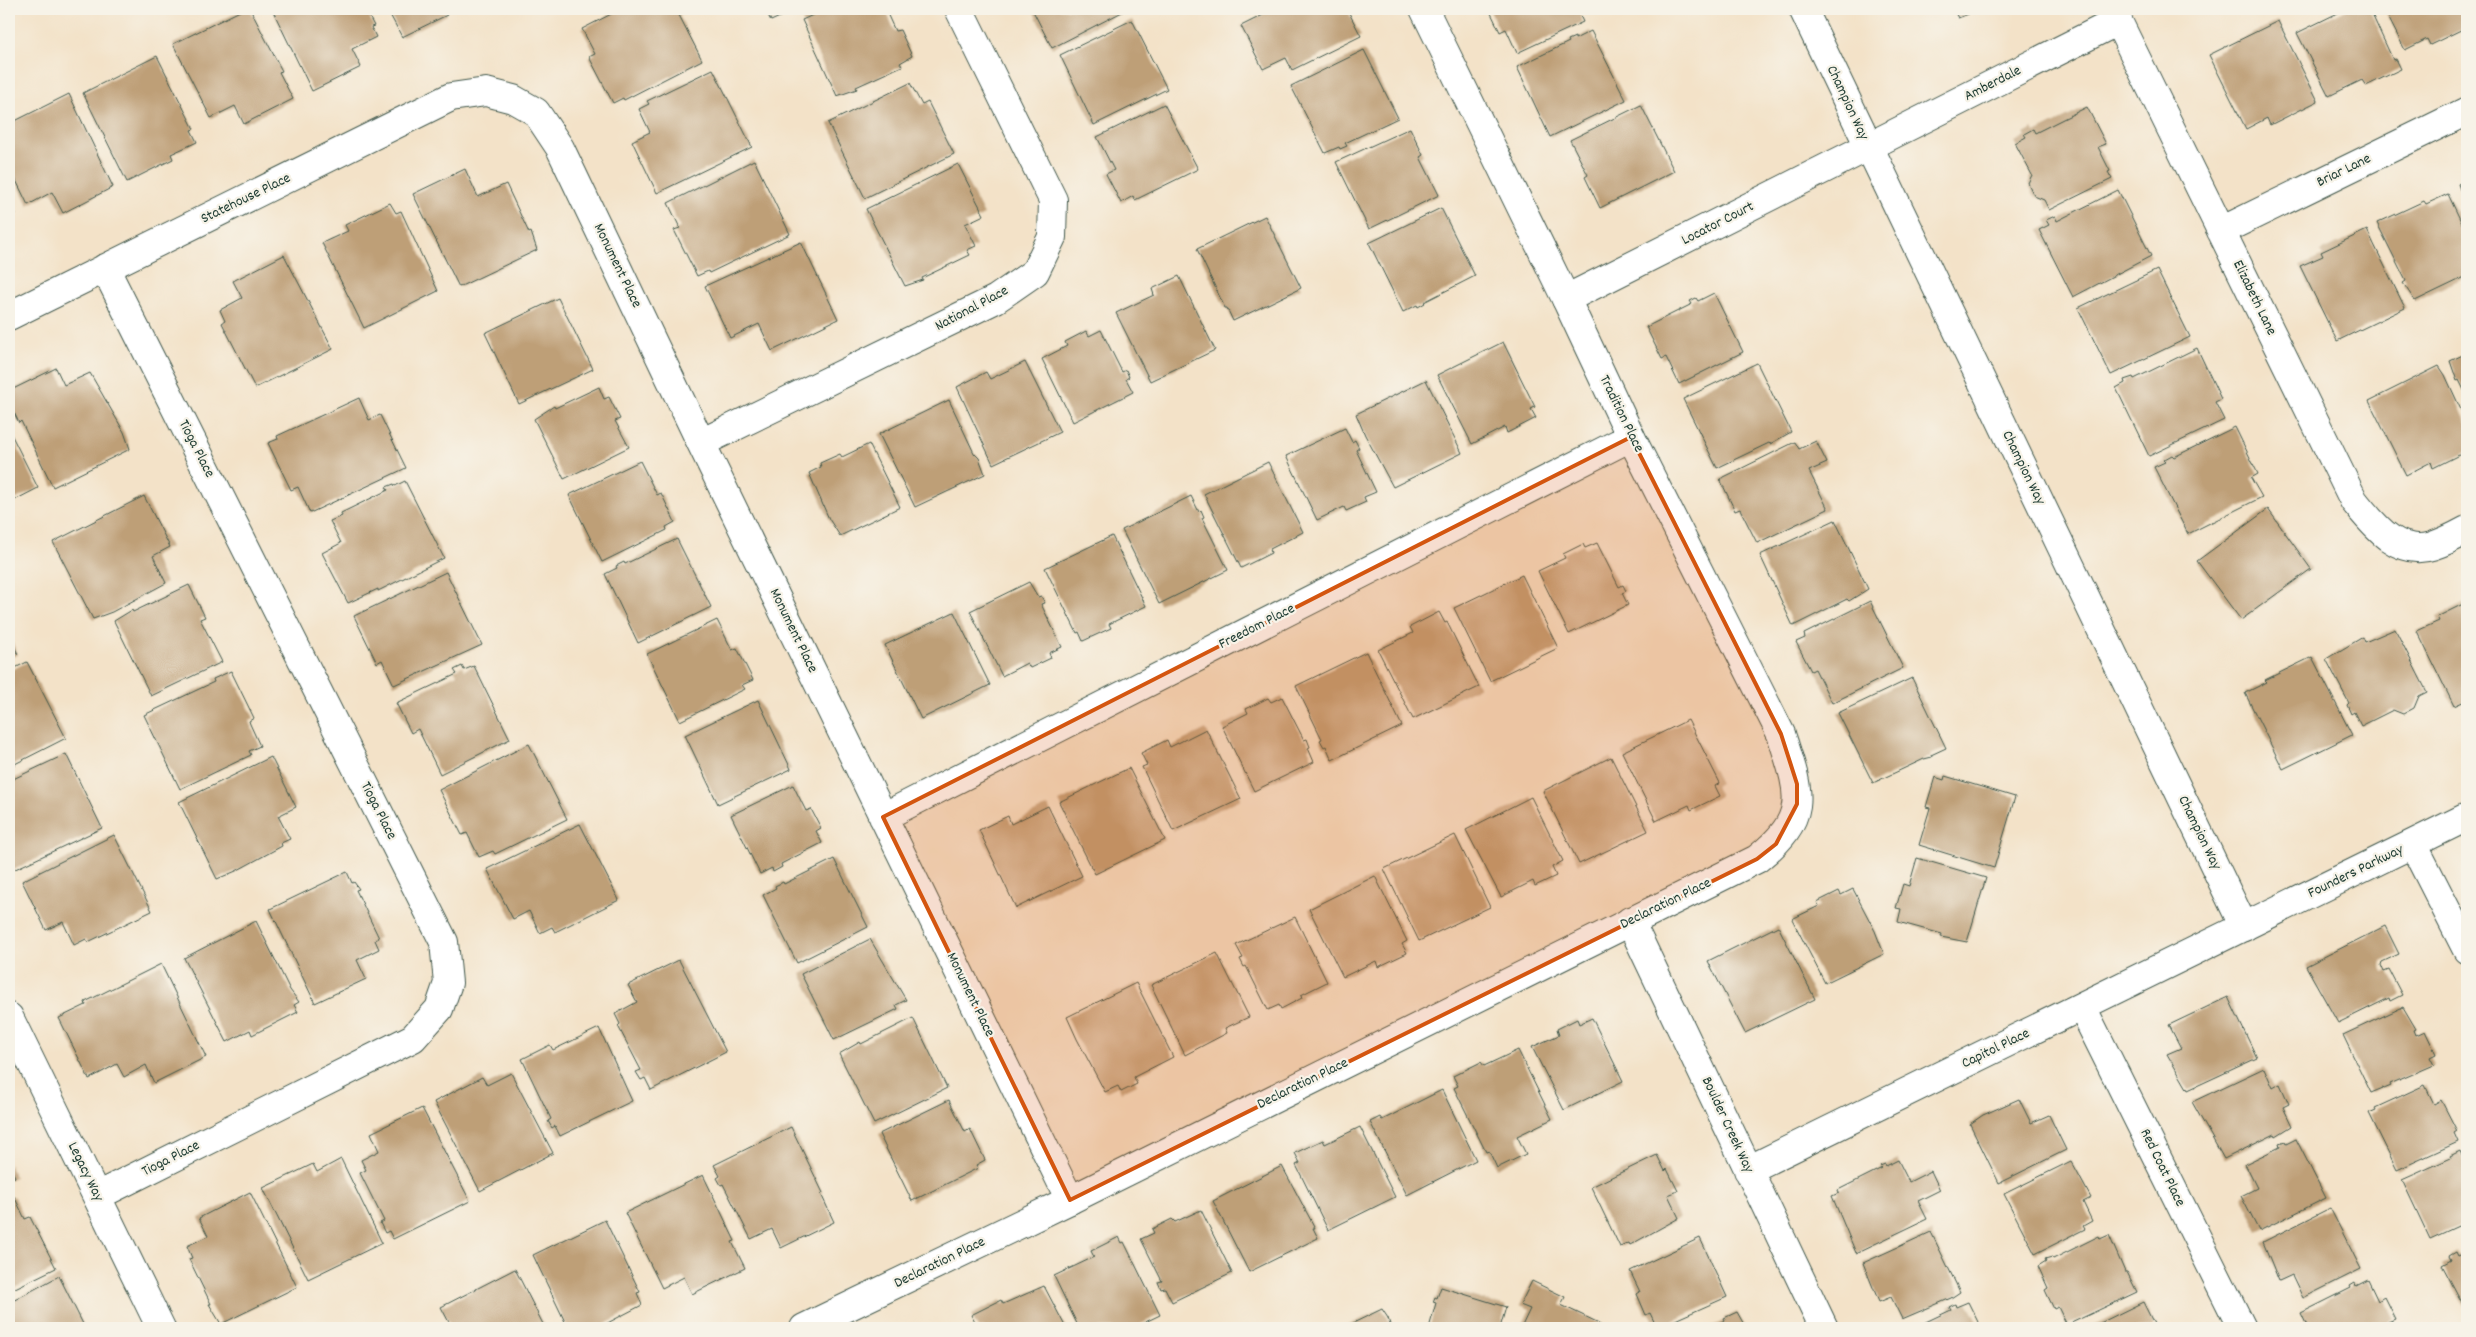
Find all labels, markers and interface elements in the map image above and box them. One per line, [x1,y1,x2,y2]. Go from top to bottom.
street label: Amberdale [1961,60,2026,108]
street label: Champion Way [1820,62,1874,145]
street label: Briar Lane [2313,148,2375,194]
street label: Statehouse Place [197,168,295,230]
street label: Locator Court [1678,196,1758,252]
street label: Monument Place [587,220,647,312]
street label: Elizabeth Lane [2226,257,2282,340]
street label: National Place [931,280,1013,338]
street label: Tradition Place [1593,372,1649,457]
street label: Tioga Place [172,416,220,482]
street label: Champion Way [1996,427,2051,510]
street label: Monument Place [763,585,823,677]
street label: Freedom Place [1215,598,1299,656]
street label: Tioga Place [354,778,402,844]
street label: Champion Way [2172,792,2227,875]
street label: Founders Parkway [2304,839,2408,905]
street label: Declaration Place [1617,872,1716,936]
street label: Monument Place [940,949,1000,1041]
street label: Capitol Place [1958,1023,2034,1075]
street label: Declaration Place [1254,1052,1353,1116]
street label: Boulder Creek Way [1695,1073,1759,1178]
street label: Red Coat Place [2134,1125,2191,1211]
street label: Tioga Place [138,1135,204,1183]
street label: Legacy Way [61,1139,109,1206]
street label: Declaration Place [891,1231,990,1295]

